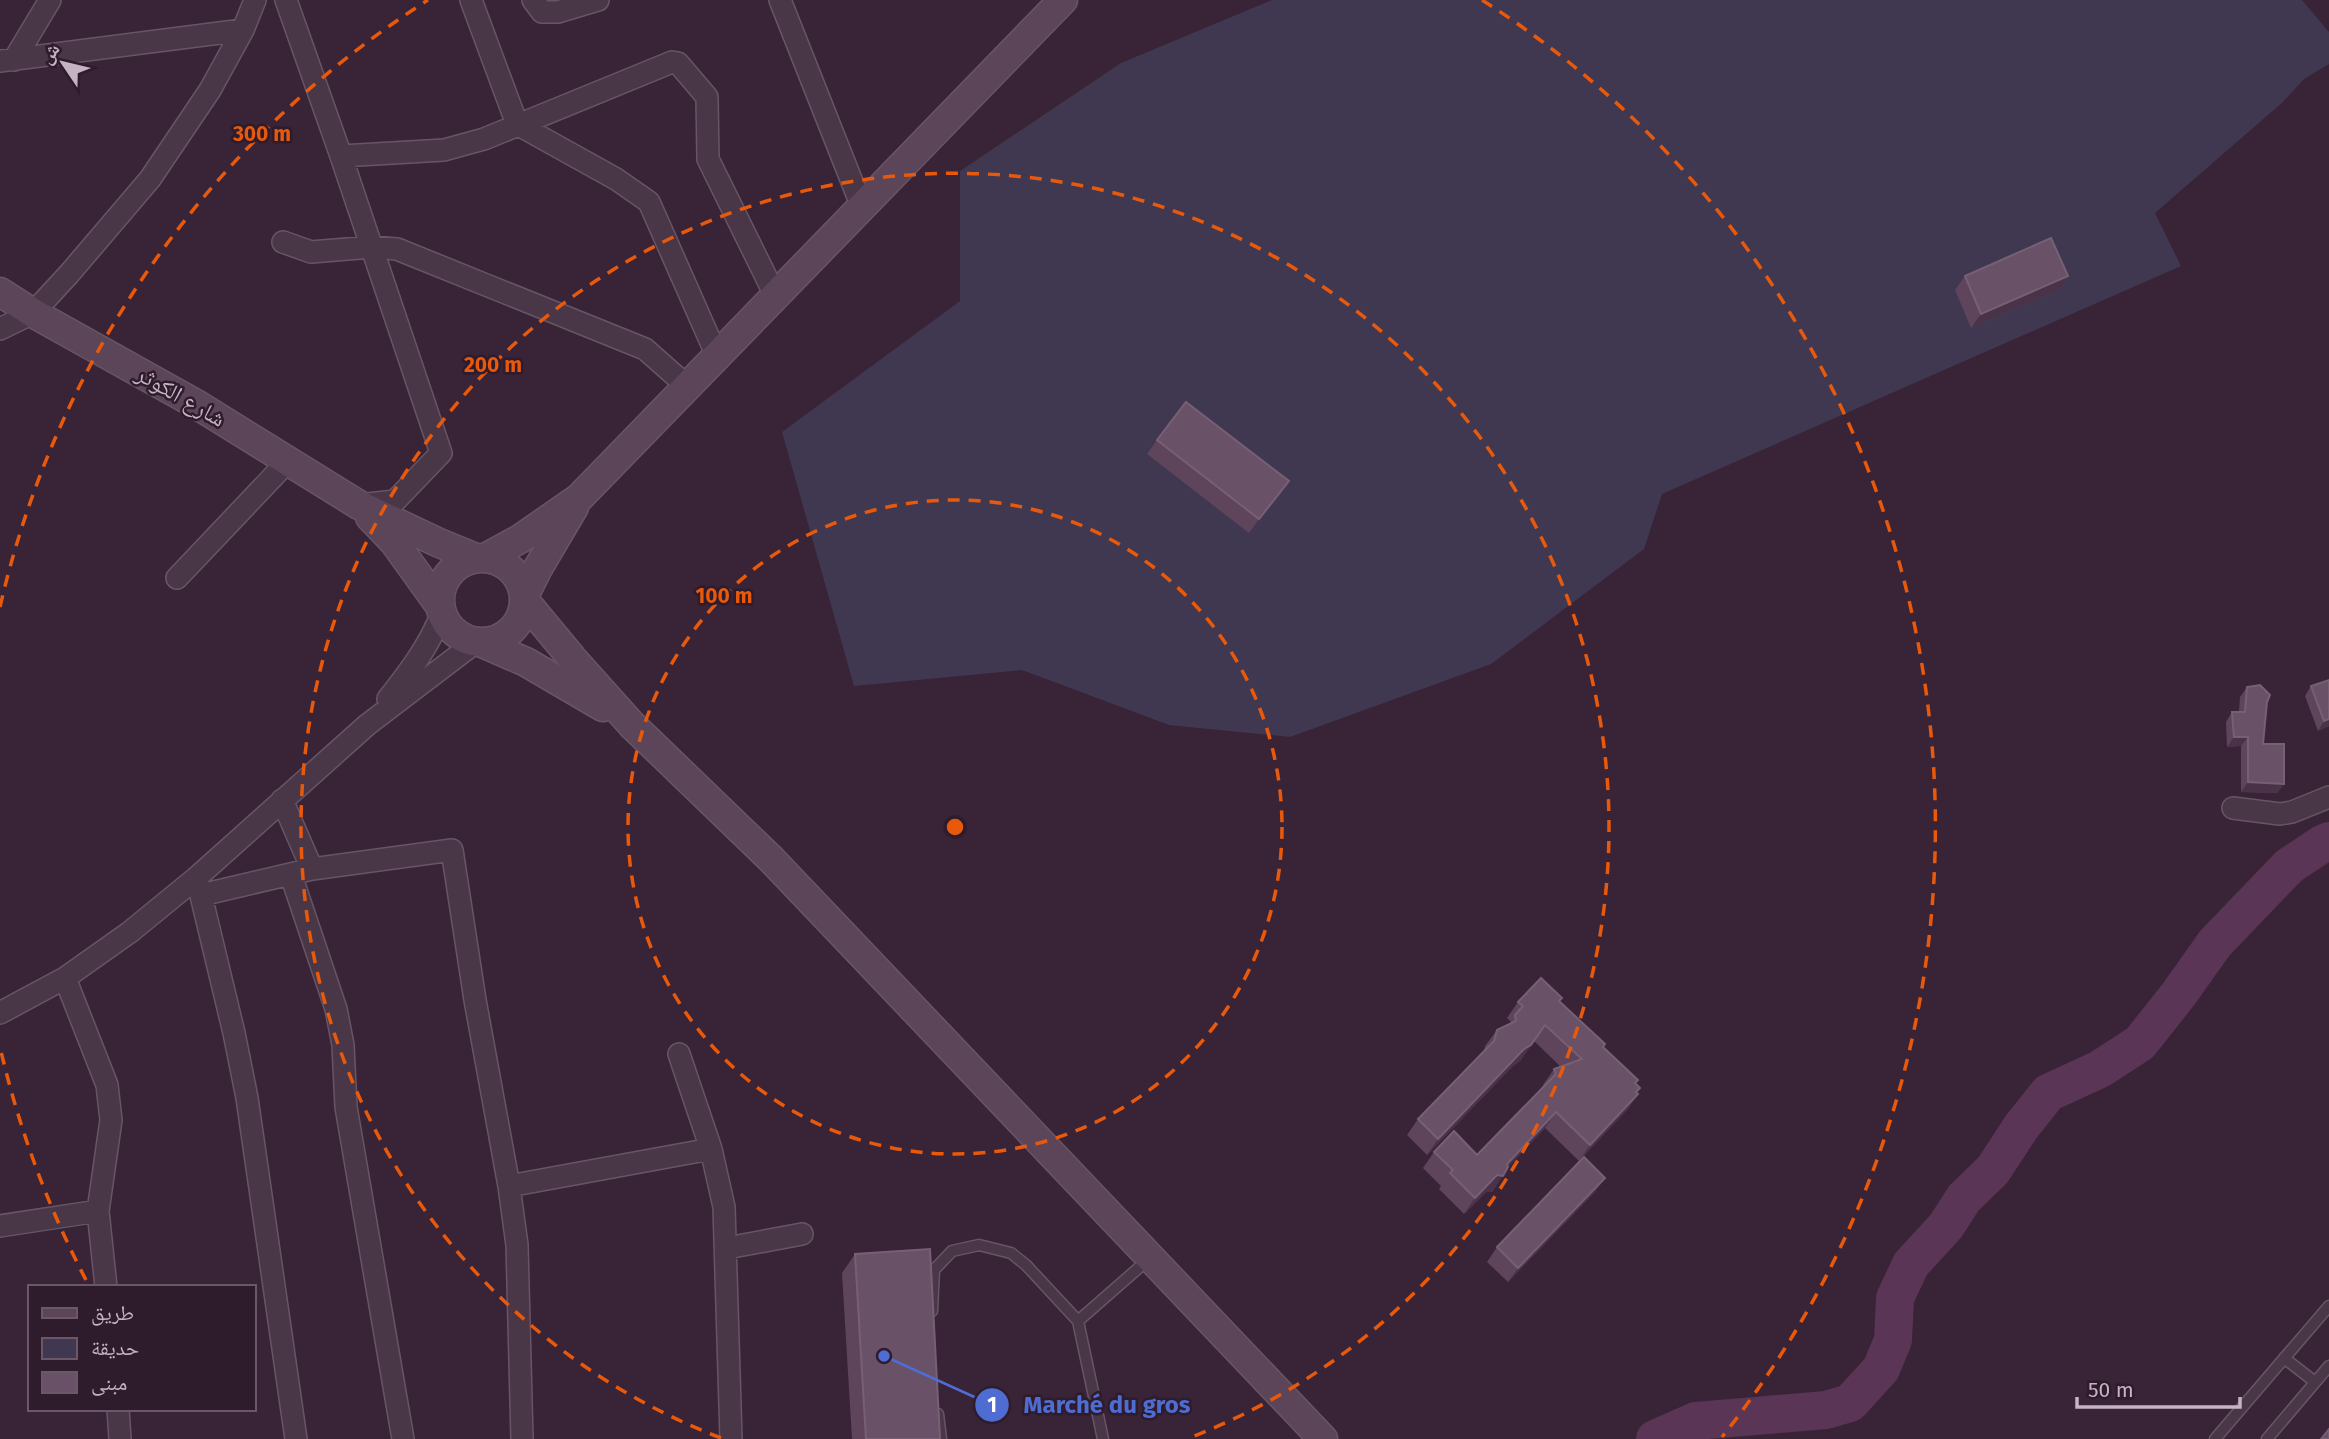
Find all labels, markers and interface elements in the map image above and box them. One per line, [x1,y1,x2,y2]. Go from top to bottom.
north arrow [28,28,98,98]
text: ش [34,39,65,68]
text: 300 m [232,121,291,147]
text: 200 m [464,352,522,378]
street label: شارع الكوثر [130,359,231,434]
text: 100 m [695,583,753,609]
centre of rings [943,815,967,839]
legend [28,1285,256,1411]
text: طريق [91,1300,134,1326]
text: حديقة [91,1335,139,1361]
scale bar [2077,1366,2240,1410]
text: مبنى [91,1370,127,1396]
text: 50 m [2088,1377,2134,1403]
callout: Marché du gros [975,1382,1205,1427]
text: Marché du gros [1024,1391,1191,1419]
text: 1 [987,1392,997,1418]

